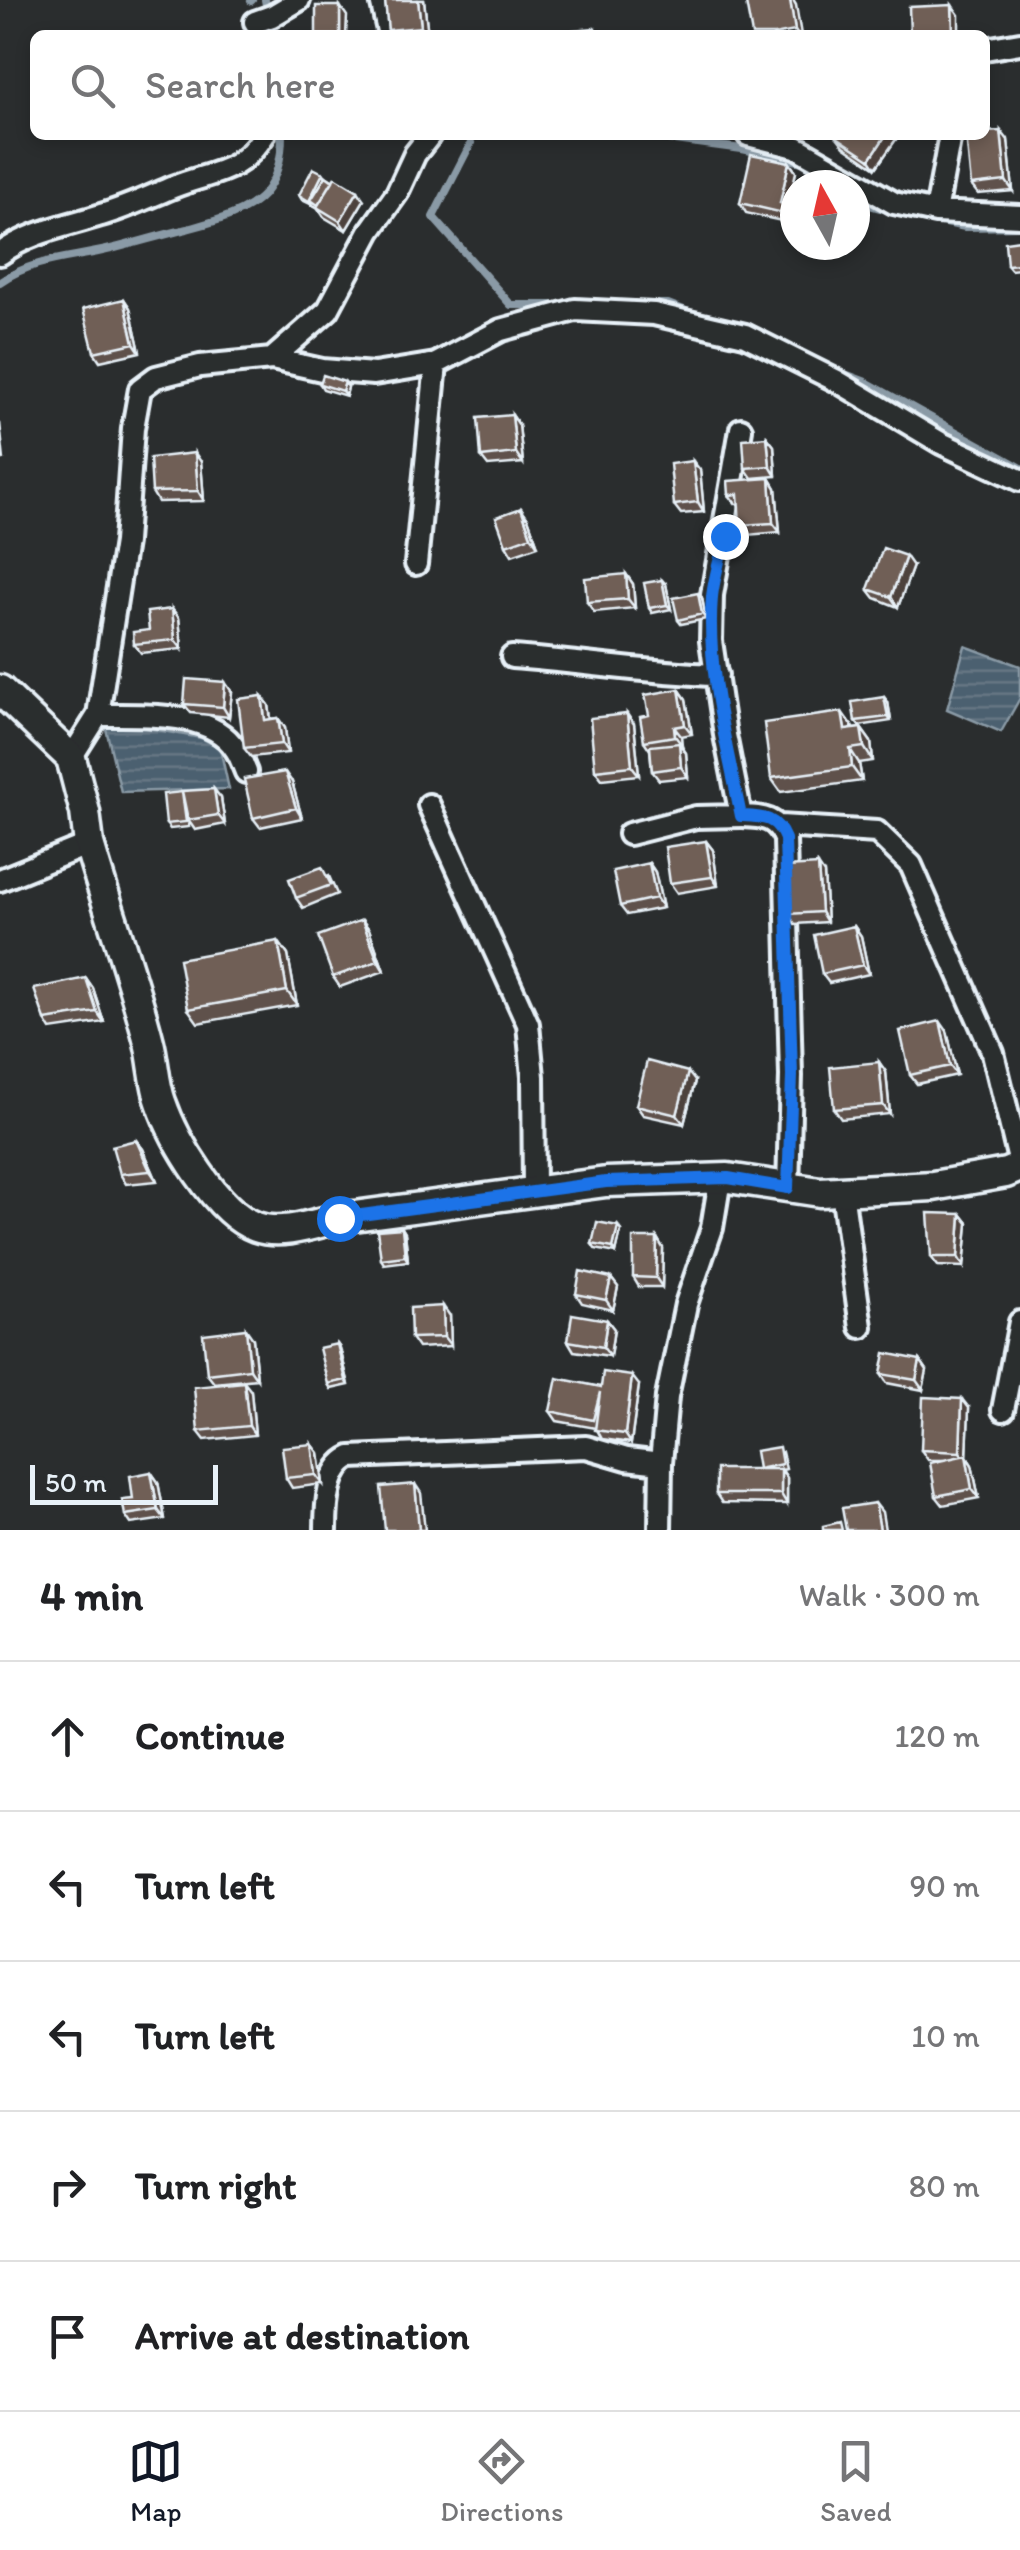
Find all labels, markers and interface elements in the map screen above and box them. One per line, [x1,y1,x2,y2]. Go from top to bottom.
search box [30,30,990,140]
icon: search [65,58,120,113]
text: Search here [145,62,336,108]
north arrow [780,170,870,260]
route end [703,514,749,560]
route start [317,1196,363,1242]
scale bar [30,1460,218,1504]
text: 50 m [45,1465,107,1499]
text: 4 min [40,1570,143,1621]
text: Walk · 300 m [799,1576,980,1614]
icon: ahead [40,1709,95,1764]
text: Continue [135,1713,285,1759]
text: 120 m [894,1717,980,1755]
icon: left [40,1859,95,1914]
text: Turn left [135,1863,275,1909]
text: 90 m [909,1867,980,1905]
icon: left [40,2009,95,2064]
text: Turn left [135,2013,275,2059]
text: 10 m [911,2017,980,2055]
icon: right [40,2159,95,2214]
text: Turn right [135,2163,297,2209]
text: 80 m [909,2167,980,2205]
icon: arrive [40,2309,95,2364]
text: Arrive at destination [135,2313,470,2359]
tab: Map [128,2434,183,2528]
tab: Directions [440,2434,563,2528]
tab: Saved [820,2434,892,2528]

